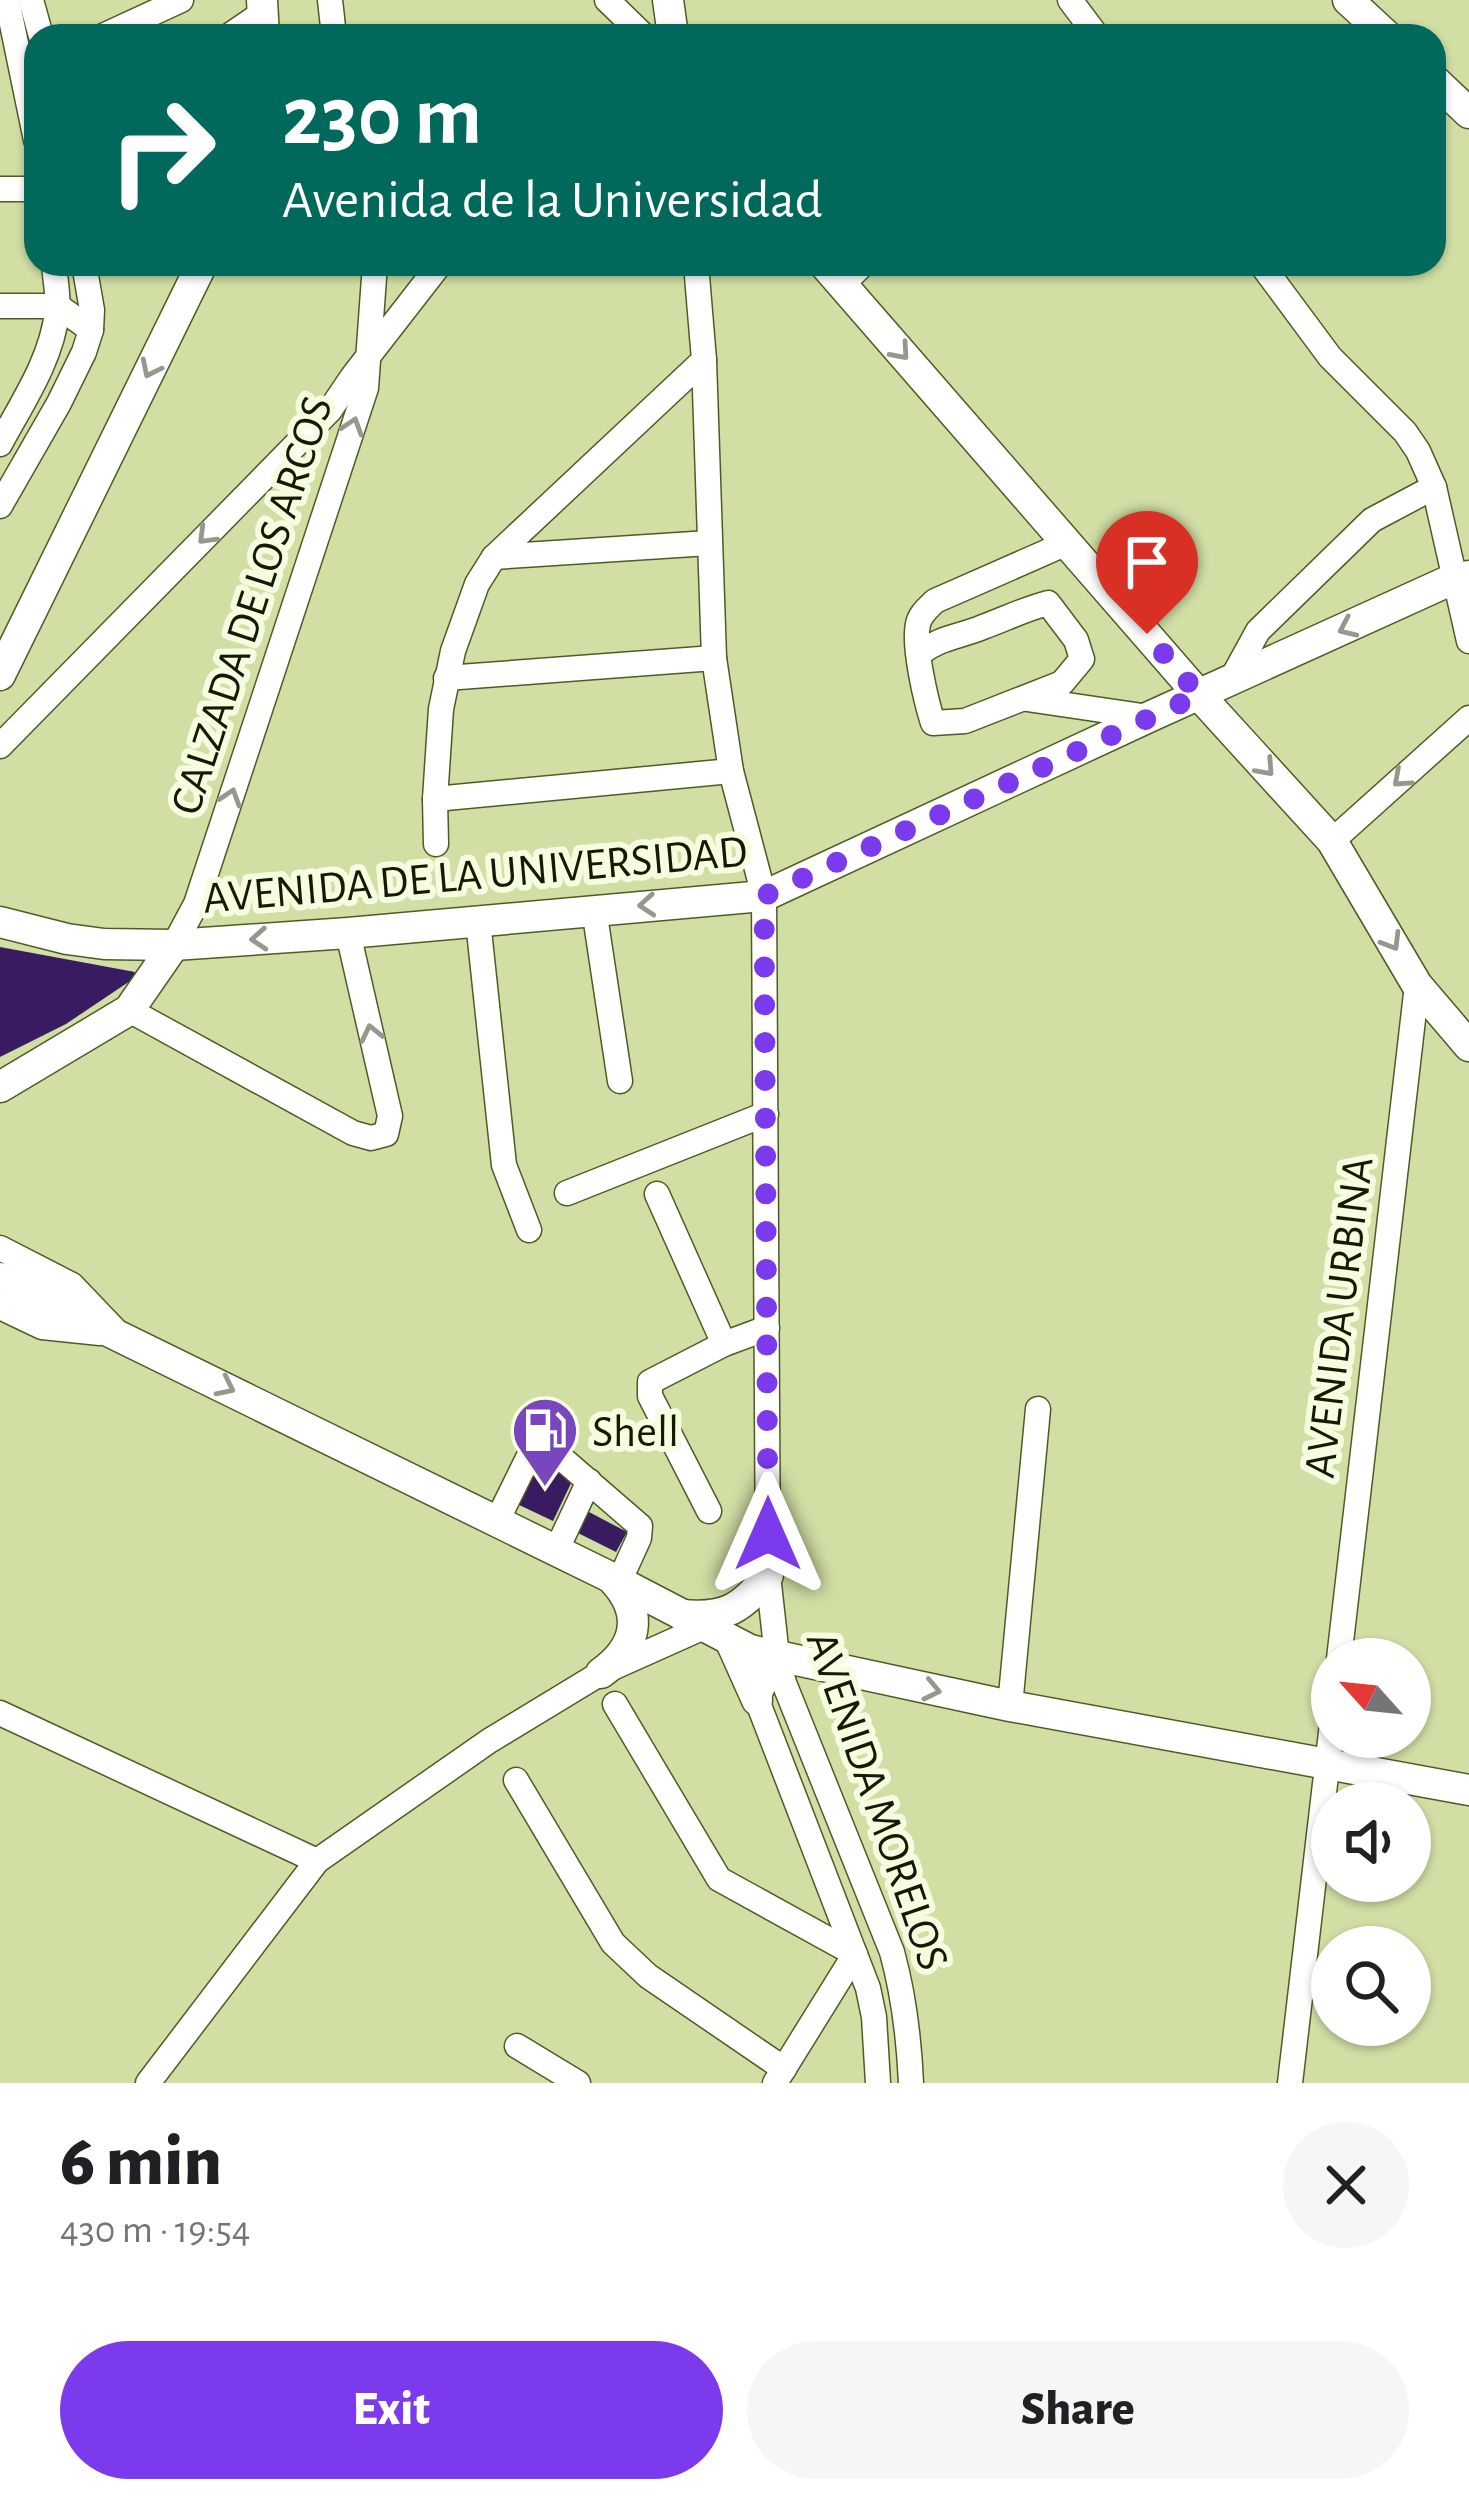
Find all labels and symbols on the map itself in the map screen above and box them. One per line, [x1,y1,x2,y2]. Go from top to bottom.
one-way arrow [887,338,909,360]
one-way arrow [141,357,164,378]
street label: CALZADA DE LOS ARCOS [164,391,341,820]
one-way arrow [339,416,364,437]
pin [1096,511,1198,634]
one-way arrow [199,522,221,544]
one-way arrow [1337,614,1359,637]
one-way arrow [1252,754,1273,776]
one-way arrow [1393,765,1414,786]
one-way arrow [217,787,242,808]
street label: AVENIDA DE LA UNIVERSIDAD [201,829,749,922]
one-way arrow [637,892,656,917]
one-way arrow [249,926,268,952]
one-way arrow [1377,929,1400,951]
one-way arrow [360,1024,385,1044]
street label: AVENIDA URBINA [1297,1154,1381,1480]
one-way arrow [213,1373,235,1396]
fuel station icon: Shell [510,1395,580,1489]
place label: Shell [592,1410,679,1455]
position arrow [705,1471,831,1597]
street label: AVENIDA MORELOS [798,1626,956,1976]
north arrow [1311,1638,1431,1758]
one-way arrow [922,1676,942,1701]

